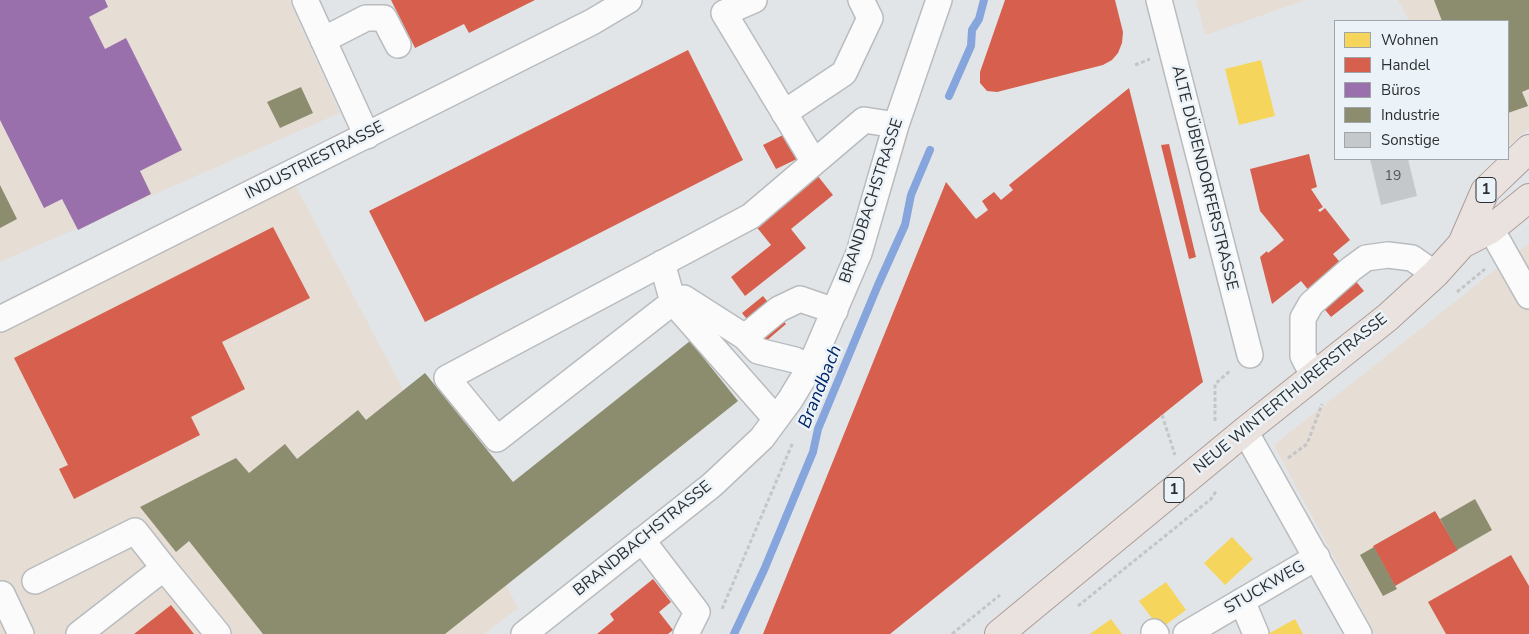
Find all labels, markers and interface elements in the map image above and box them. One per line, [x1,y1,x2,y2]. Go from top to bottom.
legend [1334,20,1509,160]
text: Wohnen [1381,30,1439,50]
text: Handel [1381,55,1430,75]
street label: ALTE DÜBENDORFERSTRASSE [1167,64,1241,292]
text: Büros [1381,80,1420,100]
text: Industrie [1381,105,1440,125]
street label: BRANDBACHSTRASSE [836,116,908,286]
street label: INDUSTRIESTRASSE [242,118,388,204]
text: Sonstige [1381,130,1440,150]
house number: 19 [1385,169,1401,185]
road number: 1 [1476,178,1496,202]
street label: NEUE WINTERTHURERSTRASSE [1190,310,1392,478]
water label: Brandbach [795,342,847,432]
street label: BRANDBACHSTRASSE [570,477,716,601]
road number: 1 [1164,478,1184,502]
street label: STUCKWEG [1221,557,1309,619]

